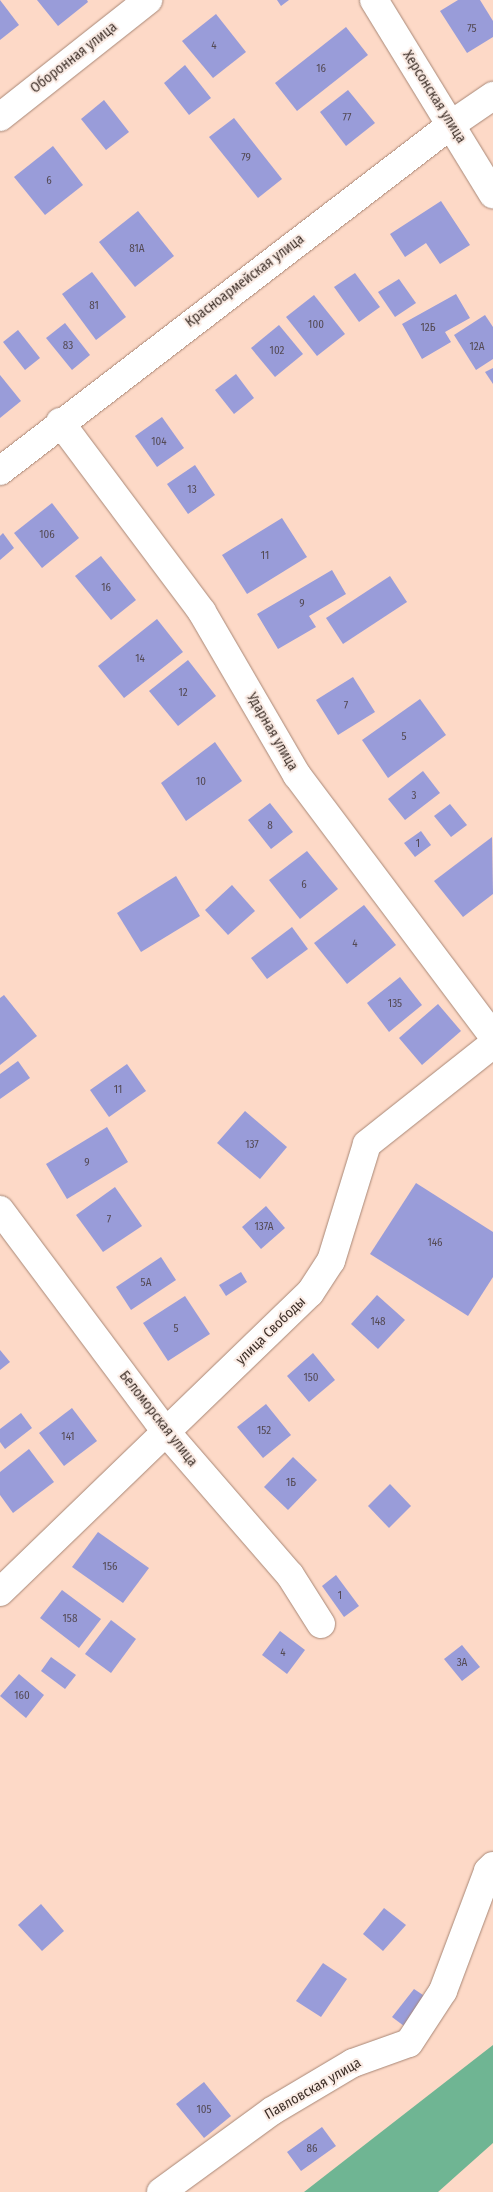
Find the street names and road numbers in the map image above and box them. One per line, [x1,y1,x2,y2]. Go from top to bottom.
street label: Оборонная улица [27,19,121,97]
street label: Херсонская улица [399,48,469,146]
street label: Красноармейская улица [182,231,308,331]
street label: Ударная улица [243,690,301,774]
street label: улица Свободы [233,1294,309,1368]
street label: Беломорская улица [116,1368,200,1470]
street label: Павловская улица [262,2055,364,2123]

